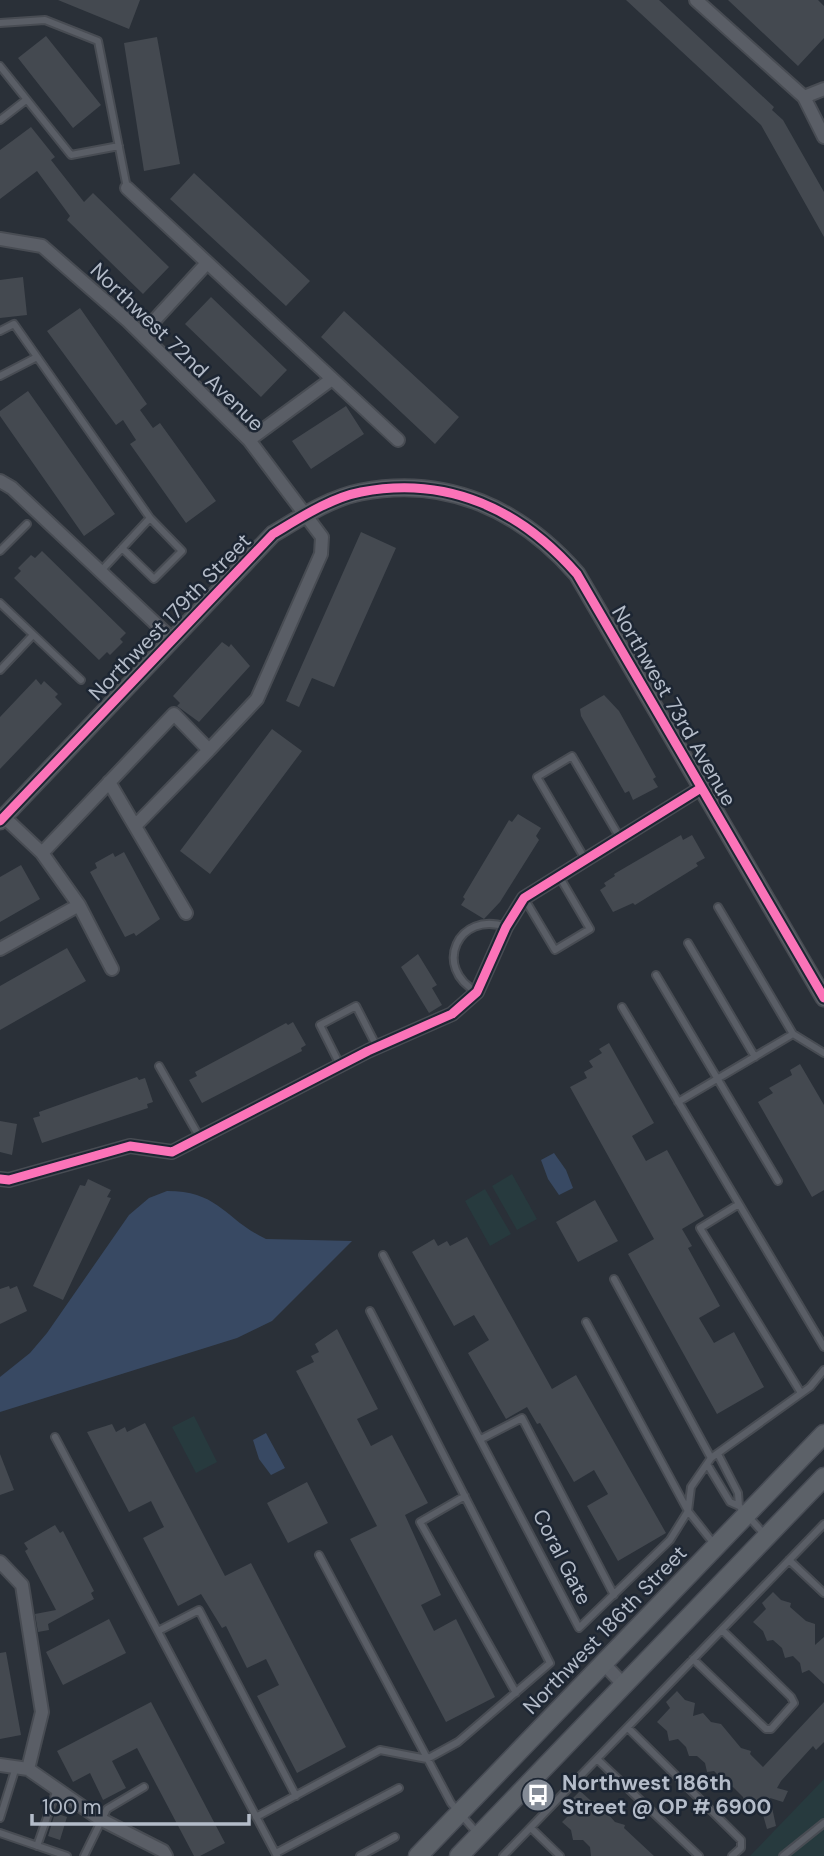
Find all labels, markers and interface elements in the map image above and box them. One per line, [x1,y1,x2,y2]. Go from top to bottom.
street label: Northwest 72nd Avenue [84,257,270,437]
street label: Northwest 179th Street [83,527,257,707]
street label: Northwest 73rd Avenue [605,601,743,811]
street label: Coral Gate [526,1504,598,1610]
street label: Northwest 186th Street [517,1540,693,1720]
place label: Northwest 186th Street @ OP # 6900 [562,1769,771,1821]
bus stop icon: Northwest 186th Street @ OP # 6900 [519,1776,557,1814]
scale bar [32,1783,248,1827]
text: 100 m [42,1793,102,1821]

